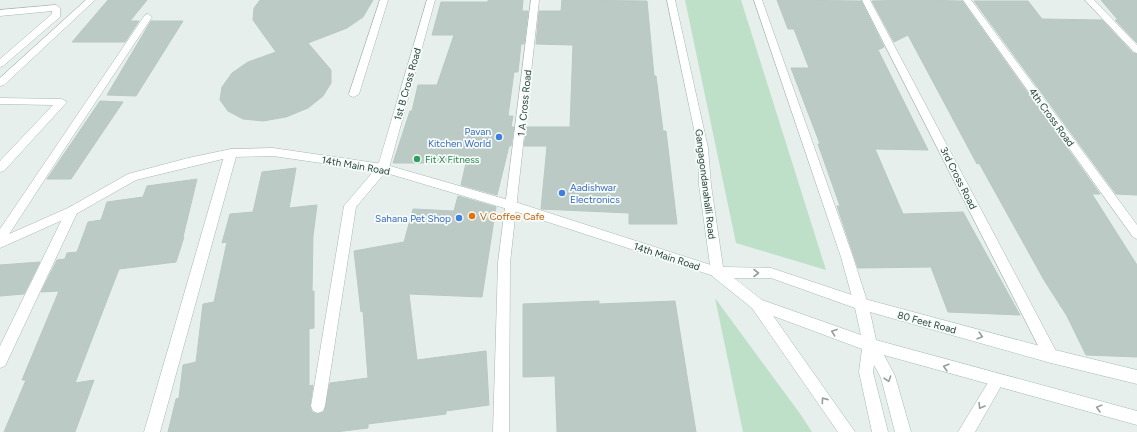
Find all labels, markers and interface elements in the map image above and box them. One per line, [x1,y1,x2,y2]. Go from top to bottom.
street label: 1st B Cross Road [391,46,424,122]
street label: 1 A Cross Road [515,69,534,137]
street label: 4th Cross Road [1026,85,1077,149]
place label: Pavan Kitchen World [428,125,491,150]
street label: Gangagondanahalli Road [692,128,719,240]
marker: Pavan Kitchen World [494,132,504,142]
street label: 3rd Cross Road [937,145,980,212]
street label: 14th Main Road [321,153,391,178]
place label: Fit X Fitness [425,153,480,166]
marker: Fit X Fitness [412,154,422,164]
place label: Aadishwar Electronics [570,181,620,206]
marker: Aadishwar Electronics [557,188,567,198]
place label: V Coffee Cafe [480,210,545,223]
marker: V Coffee Cafe [467,211,477,221]
place label: Sahana Pet Shop [375,212,451,225]
marker: Sahana Pet Shop [454,213,464,223]
street label: 14th Main Road [632,240,702,273]
one-way arrow [753,269,759,277]
street label: 80 Feet Road [896,308,958,337]
one-way arrow [830,328,837,336]
one-way arrow [976,331,983,340]
one-way arrow [942,363,949,372]
one-way arrow [884,376,892,383]
one-way arrow [821,397,829,404]
one-way arrow [979,402,986,409]
one-way arrow [1096,404,1103,413]

